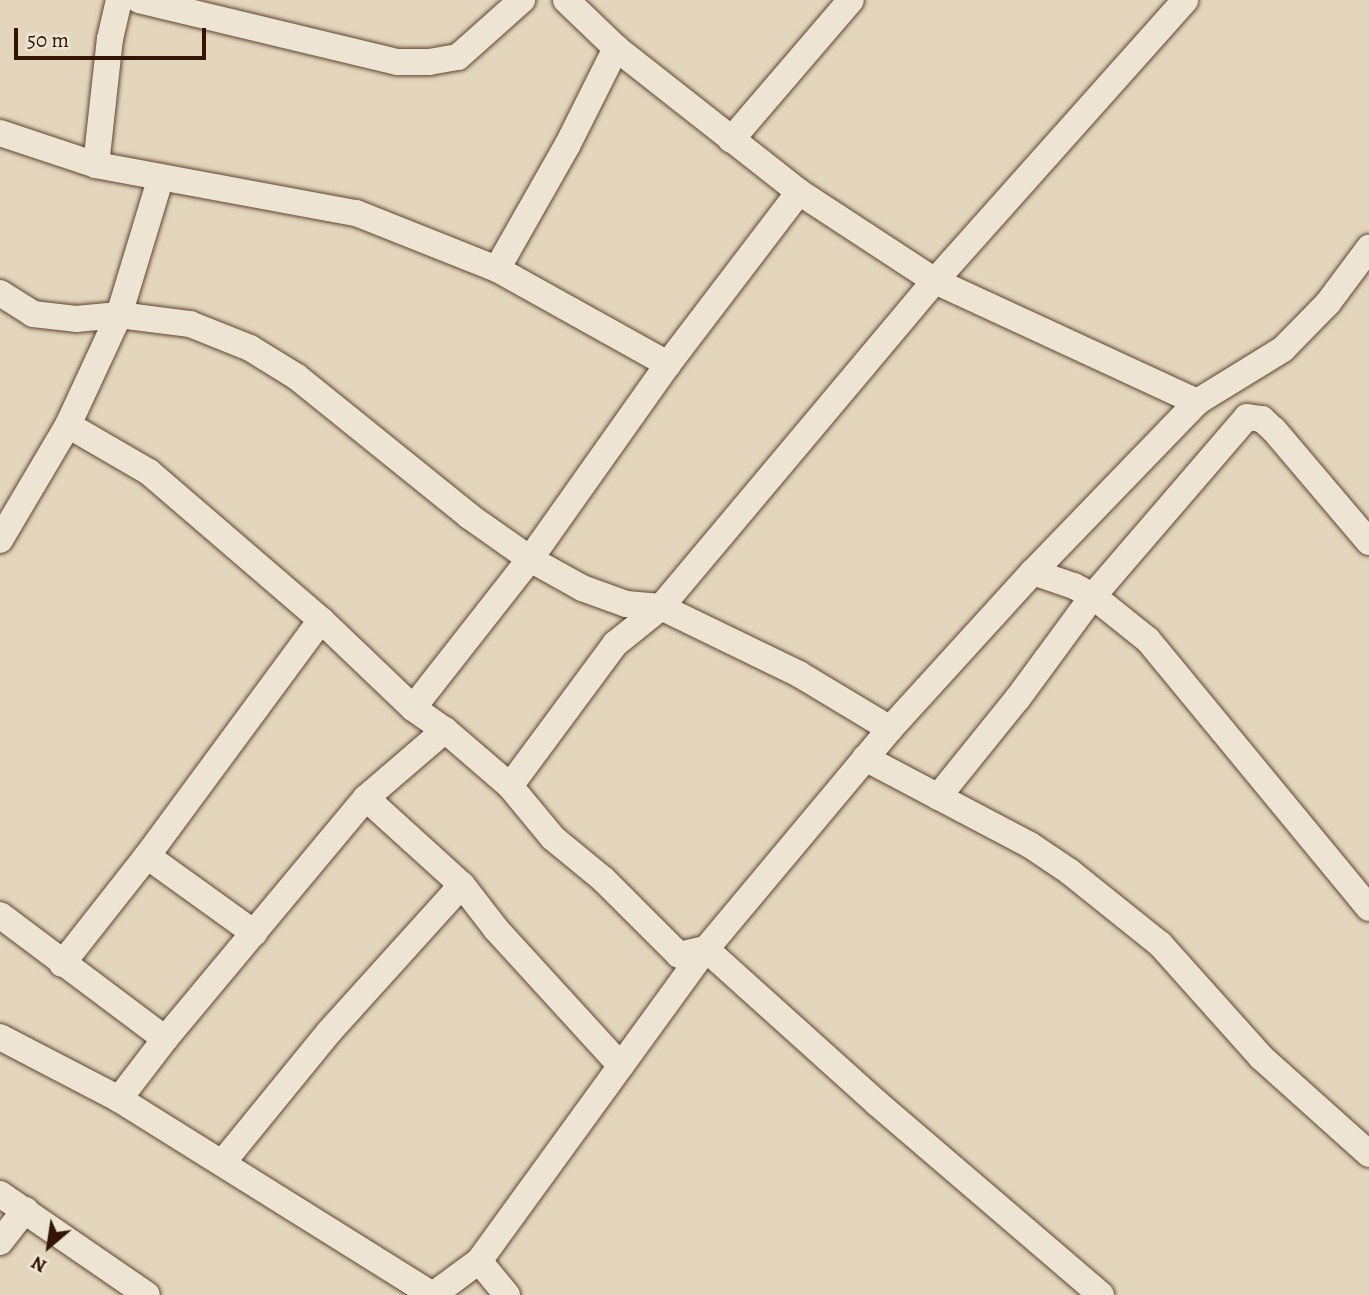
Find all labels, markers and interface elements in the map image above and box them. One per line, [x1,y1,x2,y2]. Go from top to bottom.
scale bar [18,14,210,58]
text: 50 m [27,26,69,54]
north arrow [14,1211,84,1281]
text: N [26,1250,51,1279]

